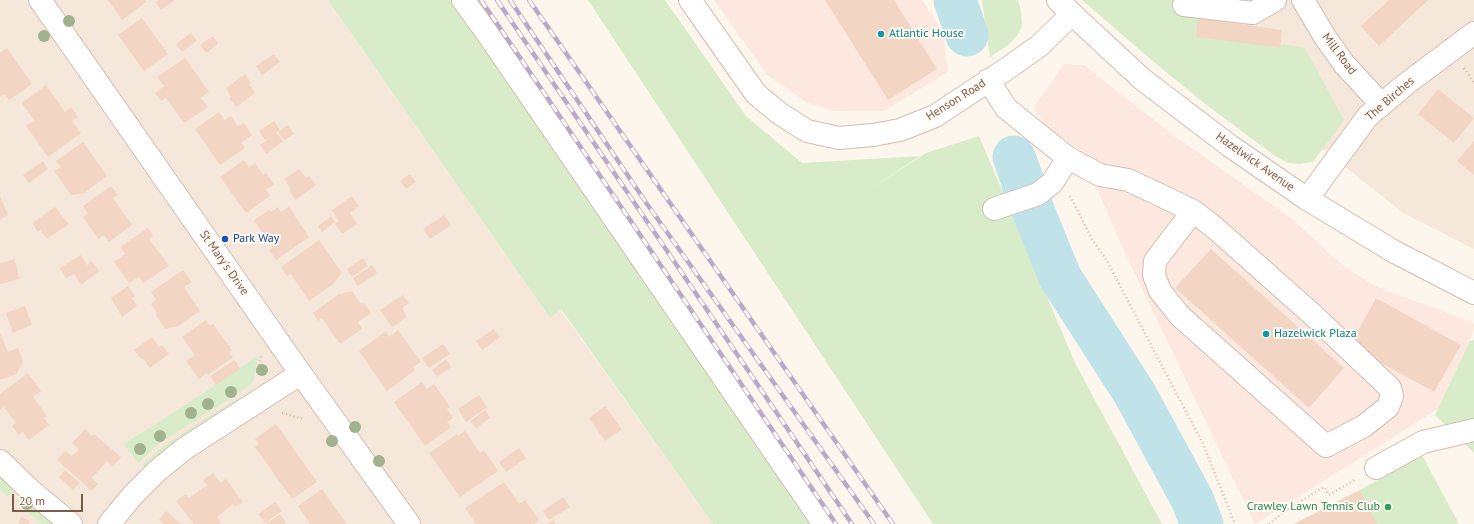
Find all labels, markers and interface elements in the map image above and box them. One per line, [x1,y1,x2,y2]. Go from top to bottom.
place label: Atlantic House [889,27,964,41]
marker: Atlantic House [876,29,886,39]
street label: Mill Road [1319,30,1359,78]
street label: The Birches [1363,74,1417,124]
street label: Henson Road [924,76,988,124]
street label: Hazelwick Avenue [1213,130,1297,194]
street label: St Mary's Drive [196,228,252,298]
place label: Park Way [233,232,279,246]
marker: Park Way [220,234,230,244]
place label: Hazelwick Plaza [1274,327,1357,341]
marker: Hazelwick Plaza [1261,329,1271,339]
scale bar [14,486,85,512]
text: 20 m [19,493,45,508]
place label: Crawley Lawn Tennis Club [1247,500,1380,514]
marker: Crawley Lawn Tennis Club [1383,502,1393,512]

